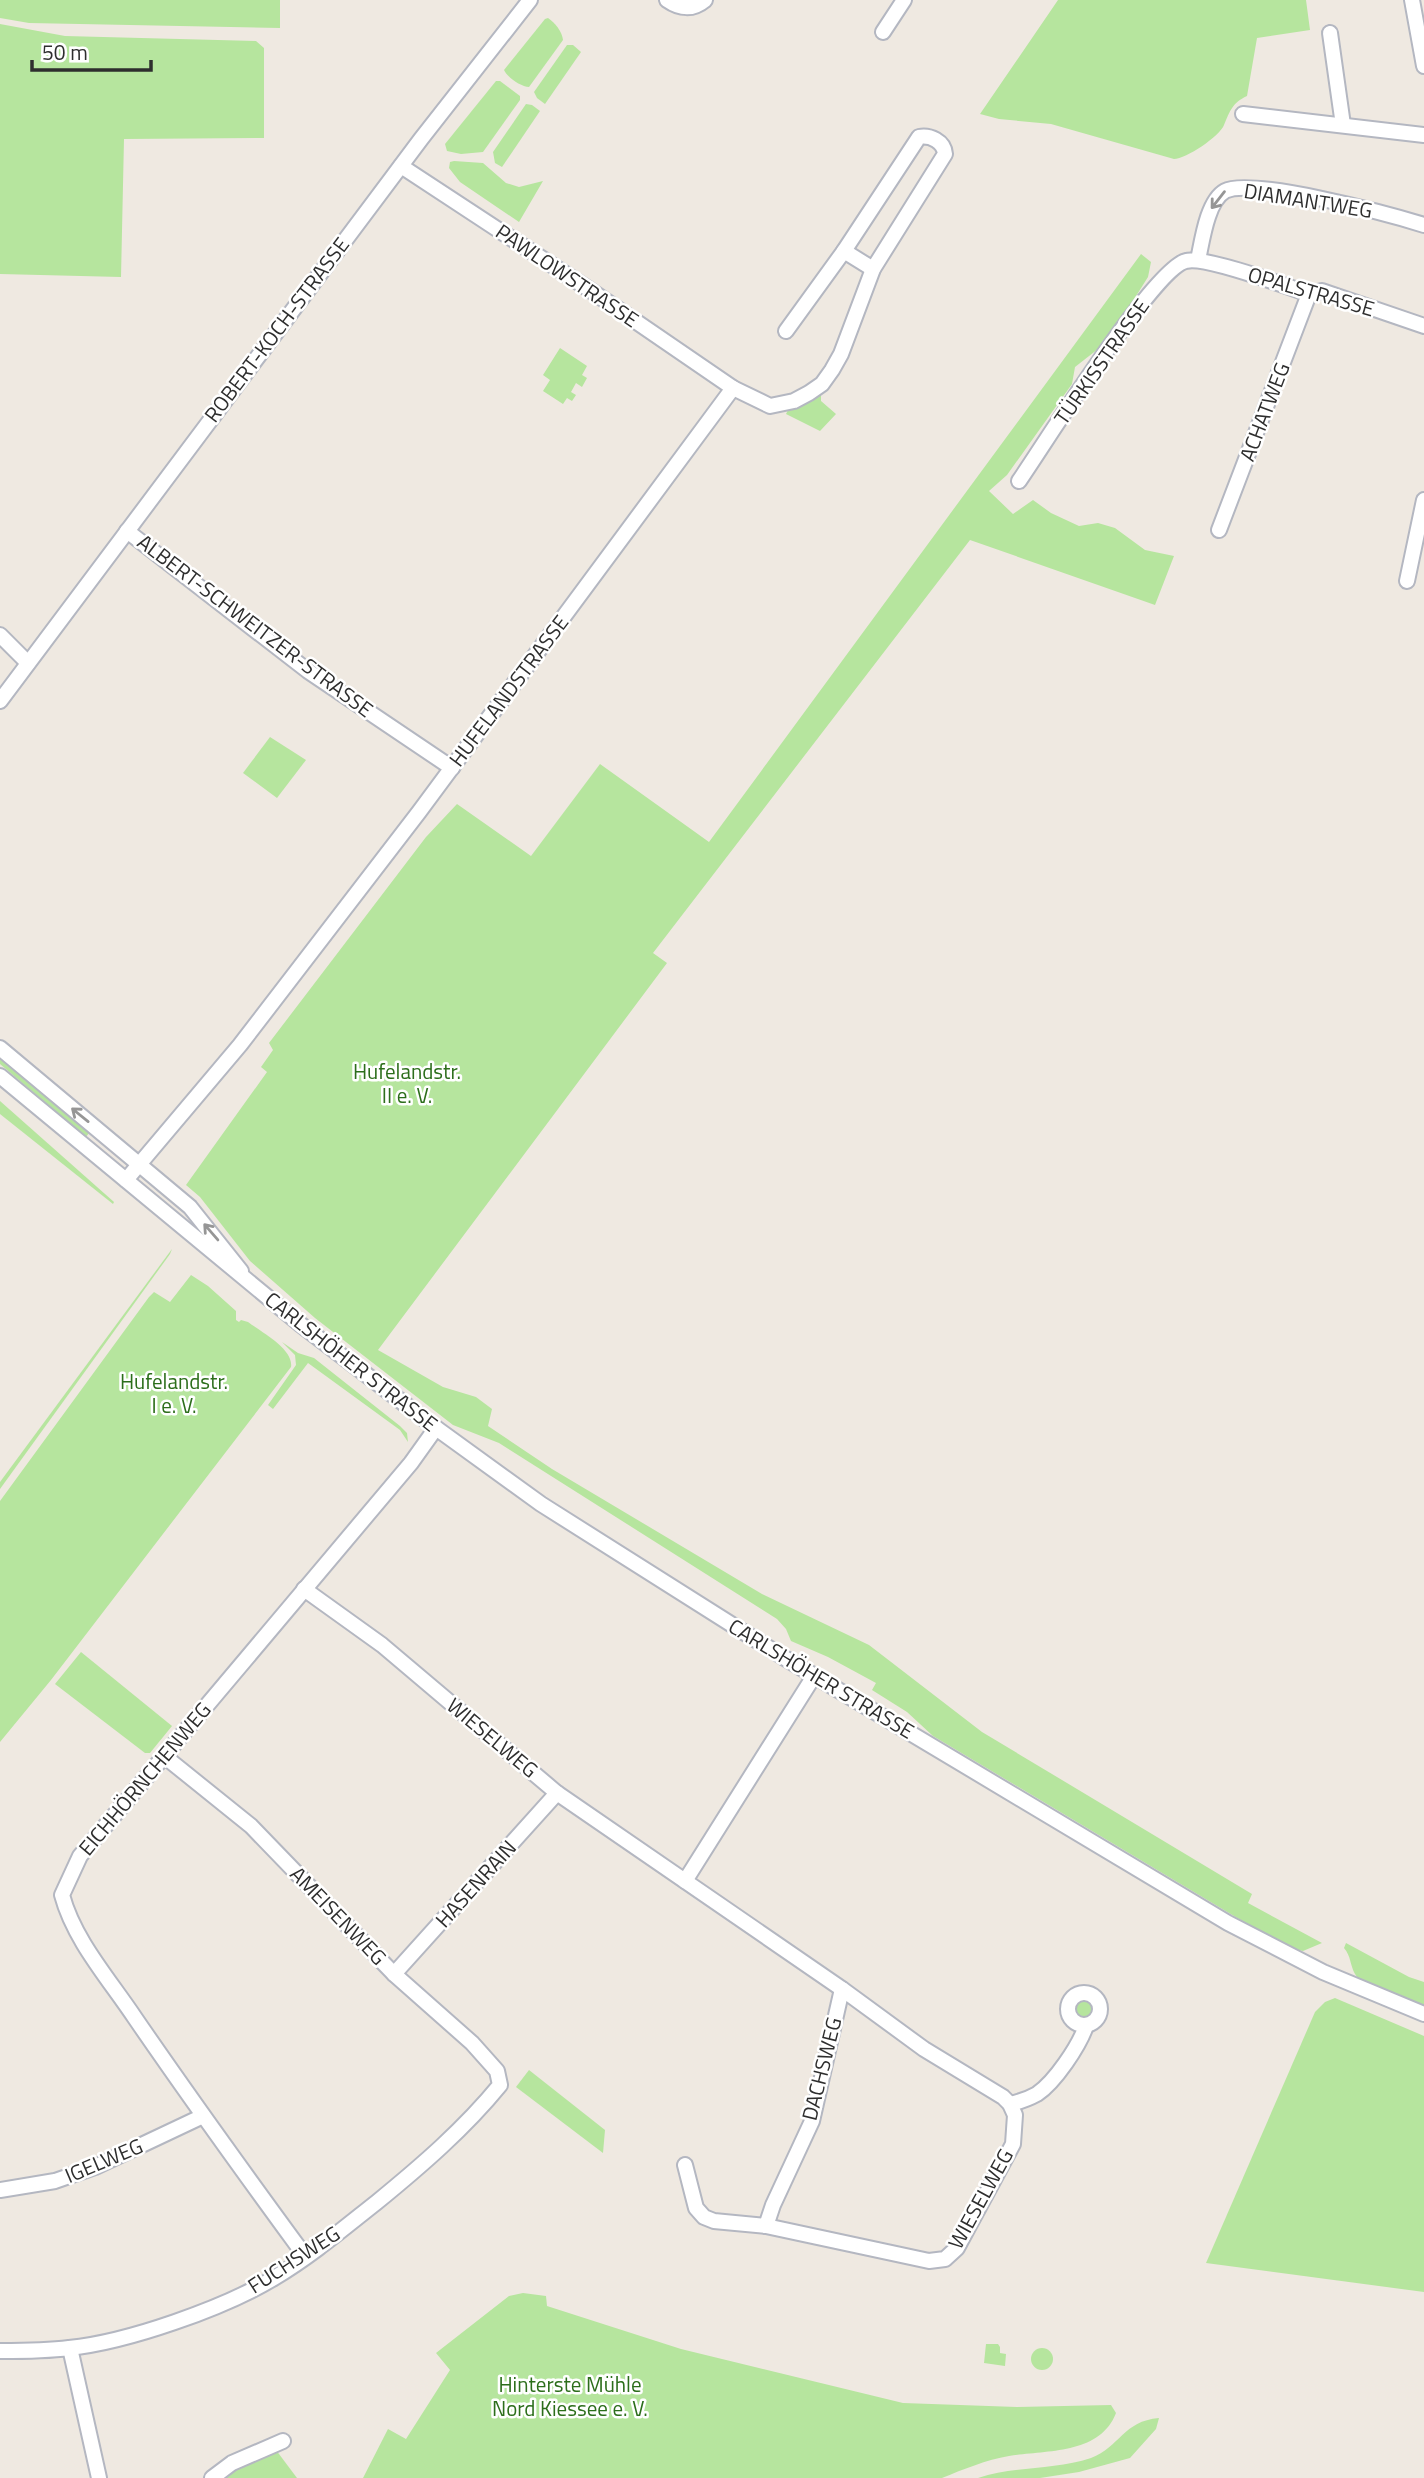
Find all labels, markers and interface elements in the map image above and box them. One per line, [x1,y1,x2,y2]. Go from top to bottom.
scale bar [32,28,150,72]
text: 50 m [42,36,88,68]
street label: DIAMANTWEG [1242,174,1375,226]
one-way arrow [1211,191,1226,209]
street label: PAWLOWSTRASSE [490,215,646,335]
street label: ROBERT-KOCH-STRASSE [196,230,357,429]
street label: OPALSTRASSE [1244,258,1378,324]
street label: TÜRKISSTRASSE [1046,292,1157,431]
street label: ACHATWEG [1231,358,1298,466]
street label: ALBERT-SCHWEITZER-STRASSE [131,526,380,725]
street label: HUFELANDSTRASSE [440,608,576,773]
park label: Hufelandstr. II e. V. [353,1055,461,1111]
one-way arrow [71,1108,89,1123]
one-way arrow [203,1223,219,1241]
street label: CARLSHÖHER STRASSE [258,1283,445,1439]
park label: Hufelandstr. I e. V. [120,1365,228,1421]
street label: CARLSHÖHER STRASSE [723,1610,920,1746]
street label: WIESELWEG [440,1689,545,1785]
street label: EICHHÖRNCHENWEG [70,1695,218,1862]
street label: HASENRAIN [427,1832,523,1934]
street label: AMEISENWEG [283,1858,394,1972]
street label: DACHSWEG [793,2014,849,2124]
street label: IGELWEG [60,2129,148,2191]
street label: WIESELWEG [939,2142,1021,2255]
street label: FUCHSWEG [241,2217,346,2301]
park label: Hinterste Mühle Nord Kiessee e. V. [492,2368,648,2424]

